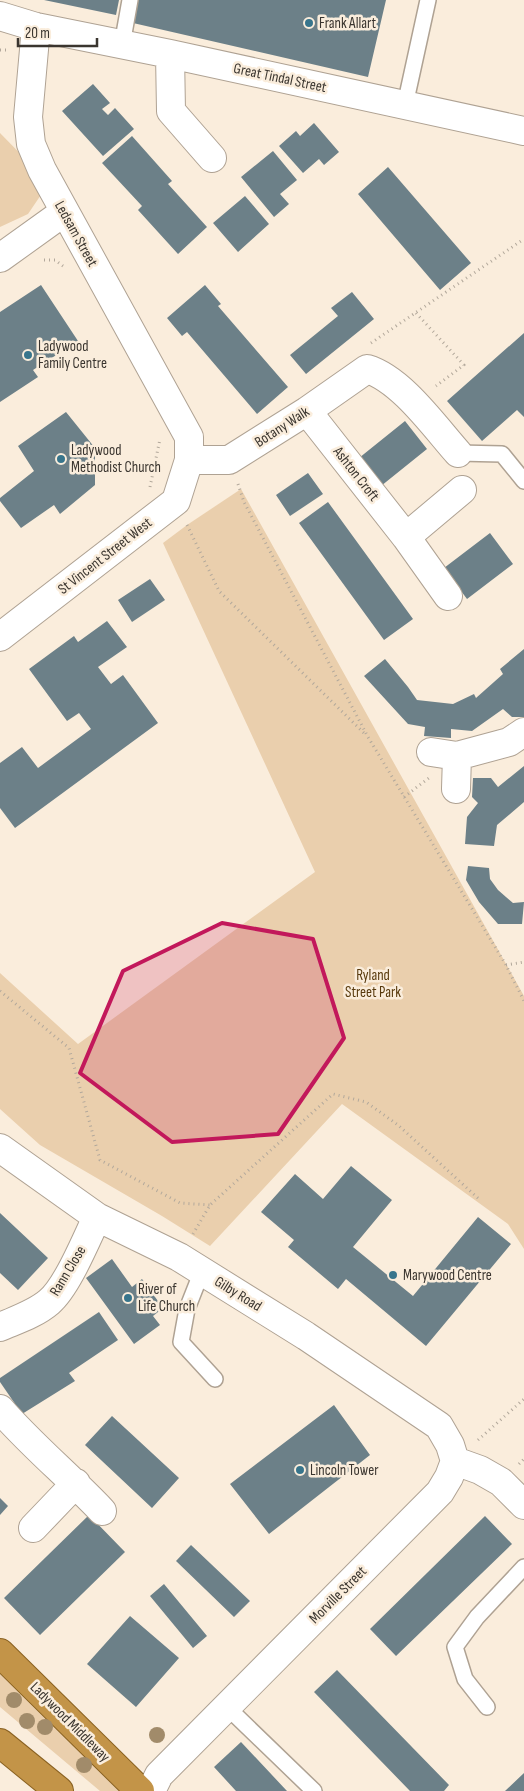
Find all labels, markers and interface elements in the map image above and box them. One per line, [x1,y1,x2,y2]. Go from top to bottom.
place label: Frank Allart [319,14,377,33]
scale bar [18,15,96,47]
marker: Frank Allart [303,17,315,29]
text: 20 m [25,24,50,43]
street label: Great Tindal Street [232,59,329,97]
street label: Ledsam Street [50,198,102,271]
place label: Ladywood Family Centre [38,337,107,373]
marker: Ladywood Family Centre [22,349,34,361]
street label: Botany Walk [251,402,313,452]
place label: Ladywood Methodist Church [71,441,161,477]
street label: Ashton Croft [328,442,384,505]
marker: Ladywood Methodist Church [55,453,67,465]
street label: St Vincent Street West [54,513,156,599]
park label: Ryland Street Park [345,966,401,1002]
street label: Rann Close [46,1242,90,1300]
place label: Marywood Centre [403,1266,492,1285]
marker: Marywood Centre [387,1269,399,1281]
street label: Gilby Road [211,1272,265,1316]
place label: River of Life Church [138,1280,195,1316]
marker: River of Life Church [122,1292,134,1304]
place label: Lincoln Tower [310,1461,379,1480]
marker: Lincoln Tower [294,1464,306,1476]
street label: Morville Street [305,1562,371,1628]
street label: Ladywood Middleway [26,1678,114,1766]

